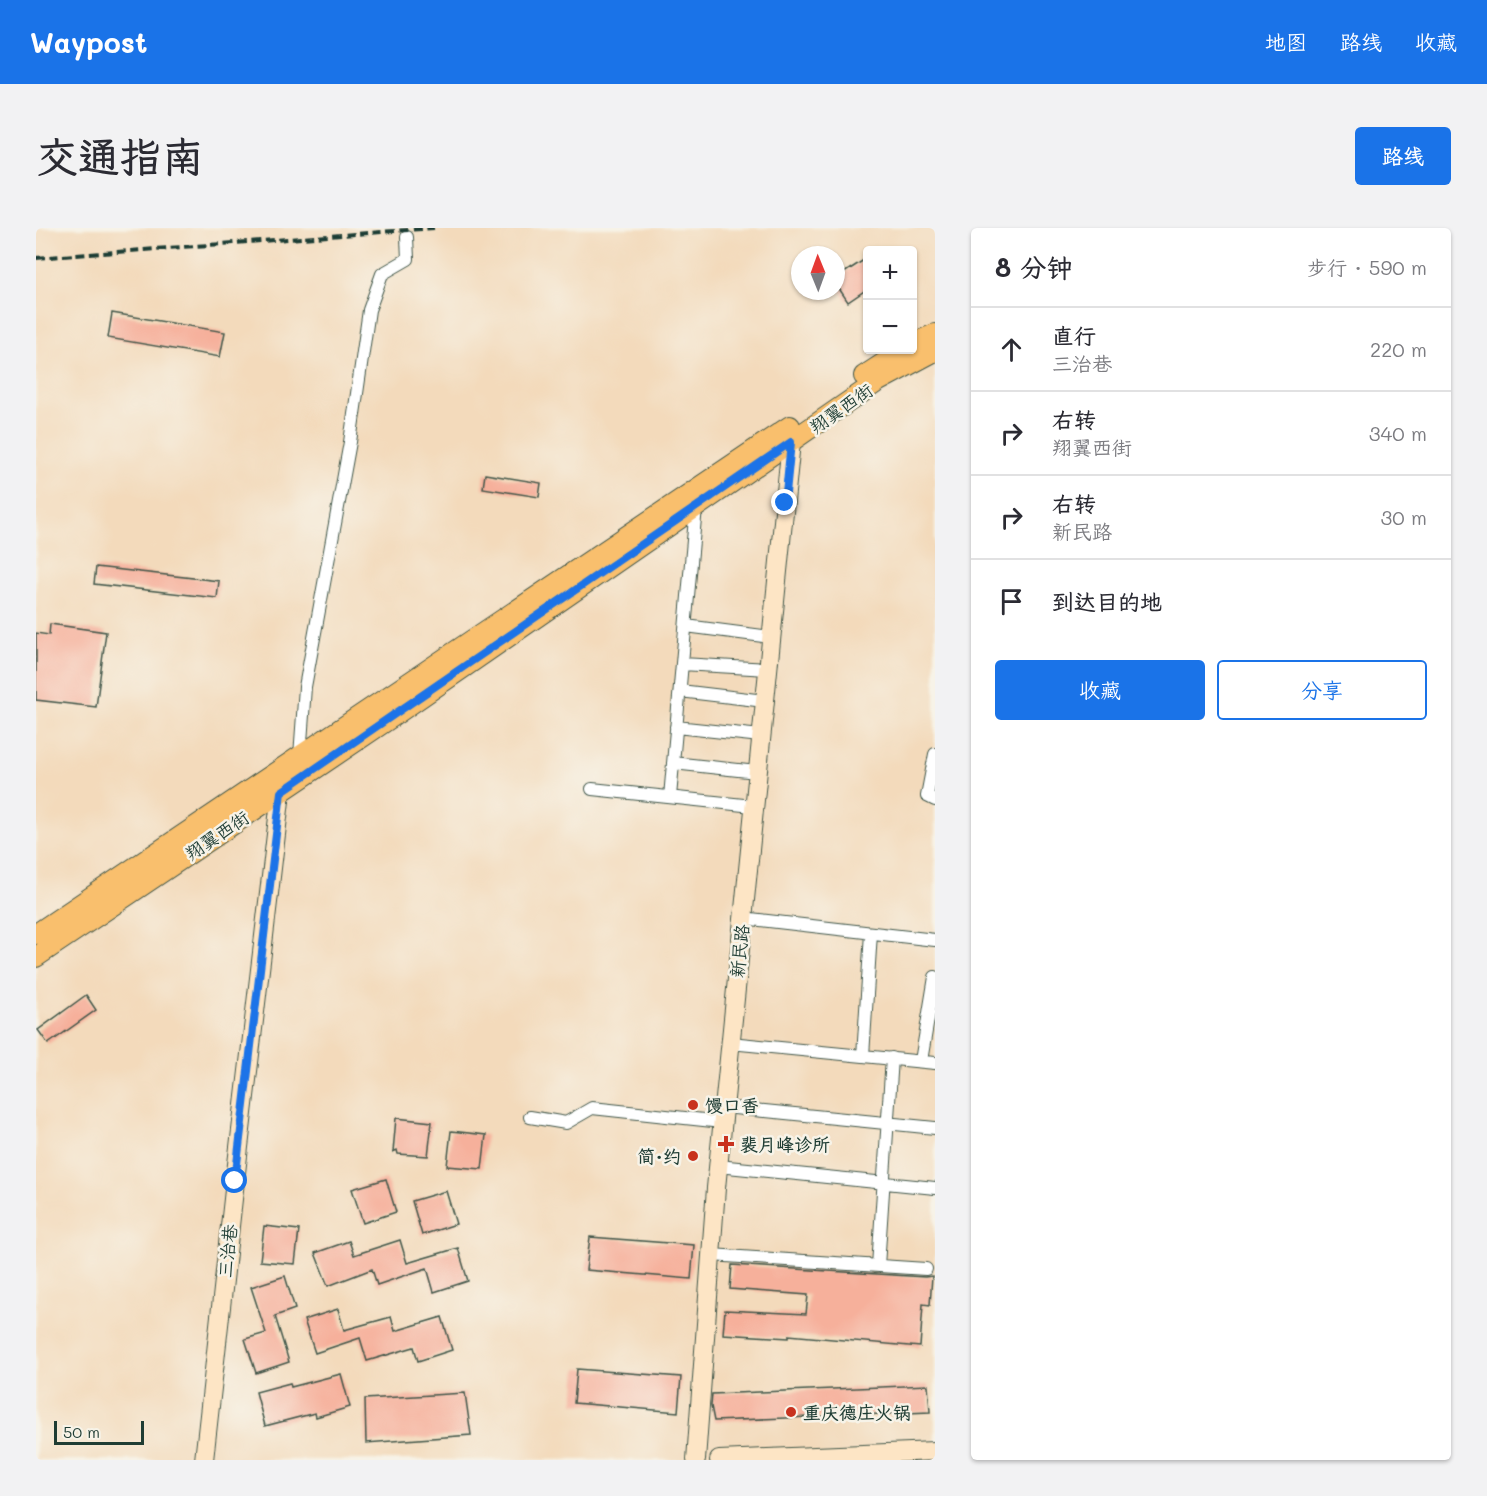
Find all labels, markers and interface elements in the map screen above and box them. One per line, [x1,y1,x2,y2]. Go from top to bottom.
text: Waypost [30,24,147,60]
text: 地图 [1265,28,1307,55]
text: 路线 [1340,28,1382,55]
text: 收藏 [1415,28,1457,55]
button: 路线 [1355,127,1451,185]
text: 交通指南 [36,128,204,183]
north arrow [791,246,845,300]
map controls [863,246,917,354]
button: + [863,246,917,300]
text: 8 分钟 [995,250,1072,284]
text: 步行 · 590 m [1307,254,1427,280]
button: − [863,300,917,354]
text: 直行 [1052,321,1096,350]
icon: ahead [995,333,1028,366]
text: 220 m [1370,336,1427,362]
text: 三治巷 [1052,350,1112,376]
street label: 翔翼西街 [805,378,877,438]
text: 右转 [1052,405,1096,434]
icon: right [995,417,1028,450]
text: 340 m [1369,420,1427,446]
text: 翔翼西街 [1052,434,1132,460]
route end [771,489,797,515]
text: 右转 [1052,489,1096,518]
icon: right [995,501,1028,534]
text: 30 m [1381,504,1427,530]
text: 新民路 [1052,518,1112,544]
icon: arrive [995,585,1028,618]
text: 到达目的地 [1052,587,1162,616]
button: 收藏 [995,660,1205,720]
button: 分享 [1217,660,1427,720]
street label: 翔翼西街 [180,805,254,865]
street label: 新民路 [724,923,754,979]
place label: 馒口香 [705,1093,759,1117]
marker: 馒口香 [686,1098,700,1112]
place label: 裴月峰诊所 [740,1132,830,1156]
marker: 裴月峰诊所 [717,1135,735,1153]
place label: 简·约 [637,1144,681,1168]
marker: 简·约 [686,1149,700,1163]
route start [221,1167,247,1193]
street label: 三治巷 [212,1223,242,1279]
place label: 重庆德庄火锅 [803,1400,911,1424]
marker: 重庆德庄火锅 [784,1405,798,1419]
scale bar [54,1418,144,1446]
text: 50 m [63,1421,100,1442]

